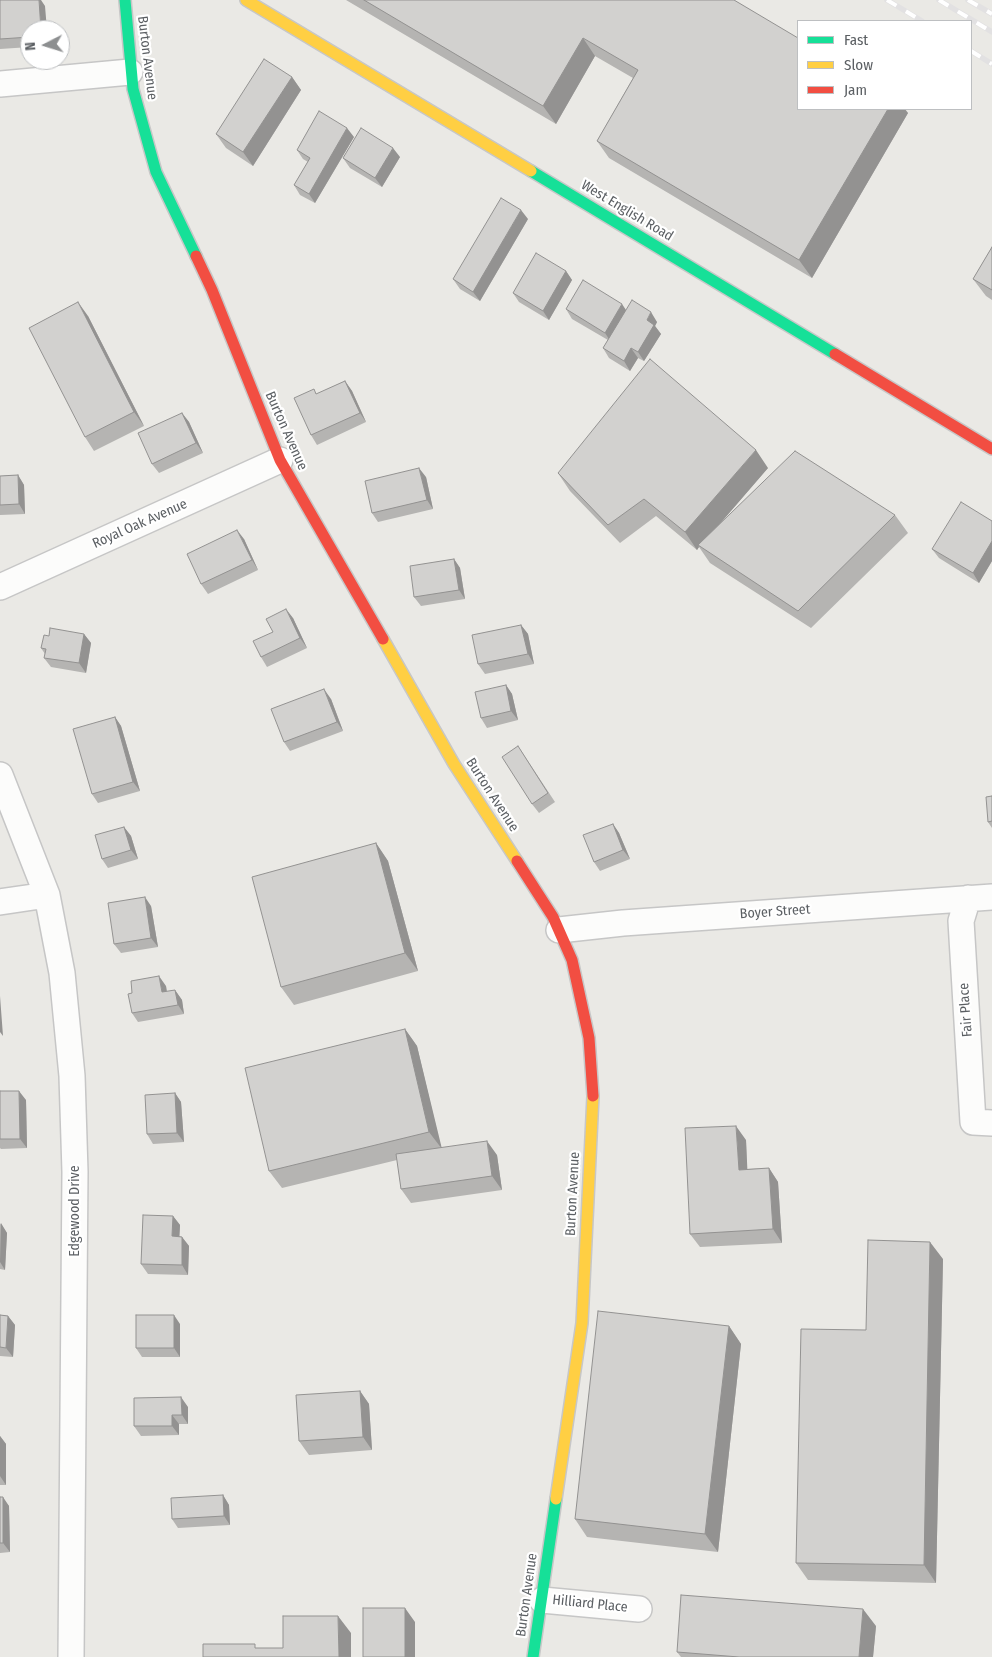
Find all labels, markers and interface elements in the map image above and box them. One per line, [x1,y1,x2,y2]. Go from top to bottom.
street label: Burton Avenue [134,15,160,101]
north arrow [20,20,70,70]
legend [797,20,972,110]
text: Fast [844,31,868,49]
text: N [22,41,39,51]
text: Slow [844,56,873,74]
text: Jam [844,81,867,99]
street label: West English Road [578,177,676,245]
street label: Burton Avenue [261,389,311,473]
street label: Royal Oak Avenue [90,496,190,552]
street label: Burton Avenue [462,755,522,835]
street label: Boyer Street [739,901,811,923]
street label: Fair Place [956,982,976,1038]
street label: Burton Avenue [562,1151,584,1237]
street label: Edgewood Drive [67,1165,83,1257]
street label: Burton Avenue [513,1552,541,1638]
street label: Hilliard Place [552,1592,628,1616]

